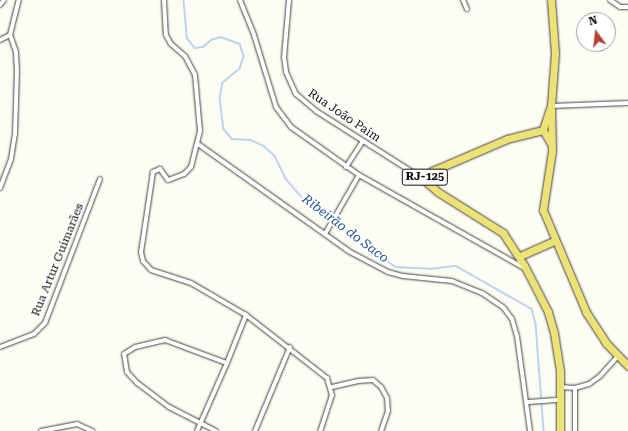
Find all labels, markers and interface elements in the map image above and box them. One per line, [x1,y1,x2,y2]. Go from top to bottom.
north arrow [576,12,616,52]
text: N [587,14,599,28]
street label: Rua João Paim [305,86,383,146]
road number: RJ-125 [401,168,449,186]
water label: Ribeirão do Saco [299,191,391,267]
street label: Rua Artur Guimarães [29,201,87,319]

